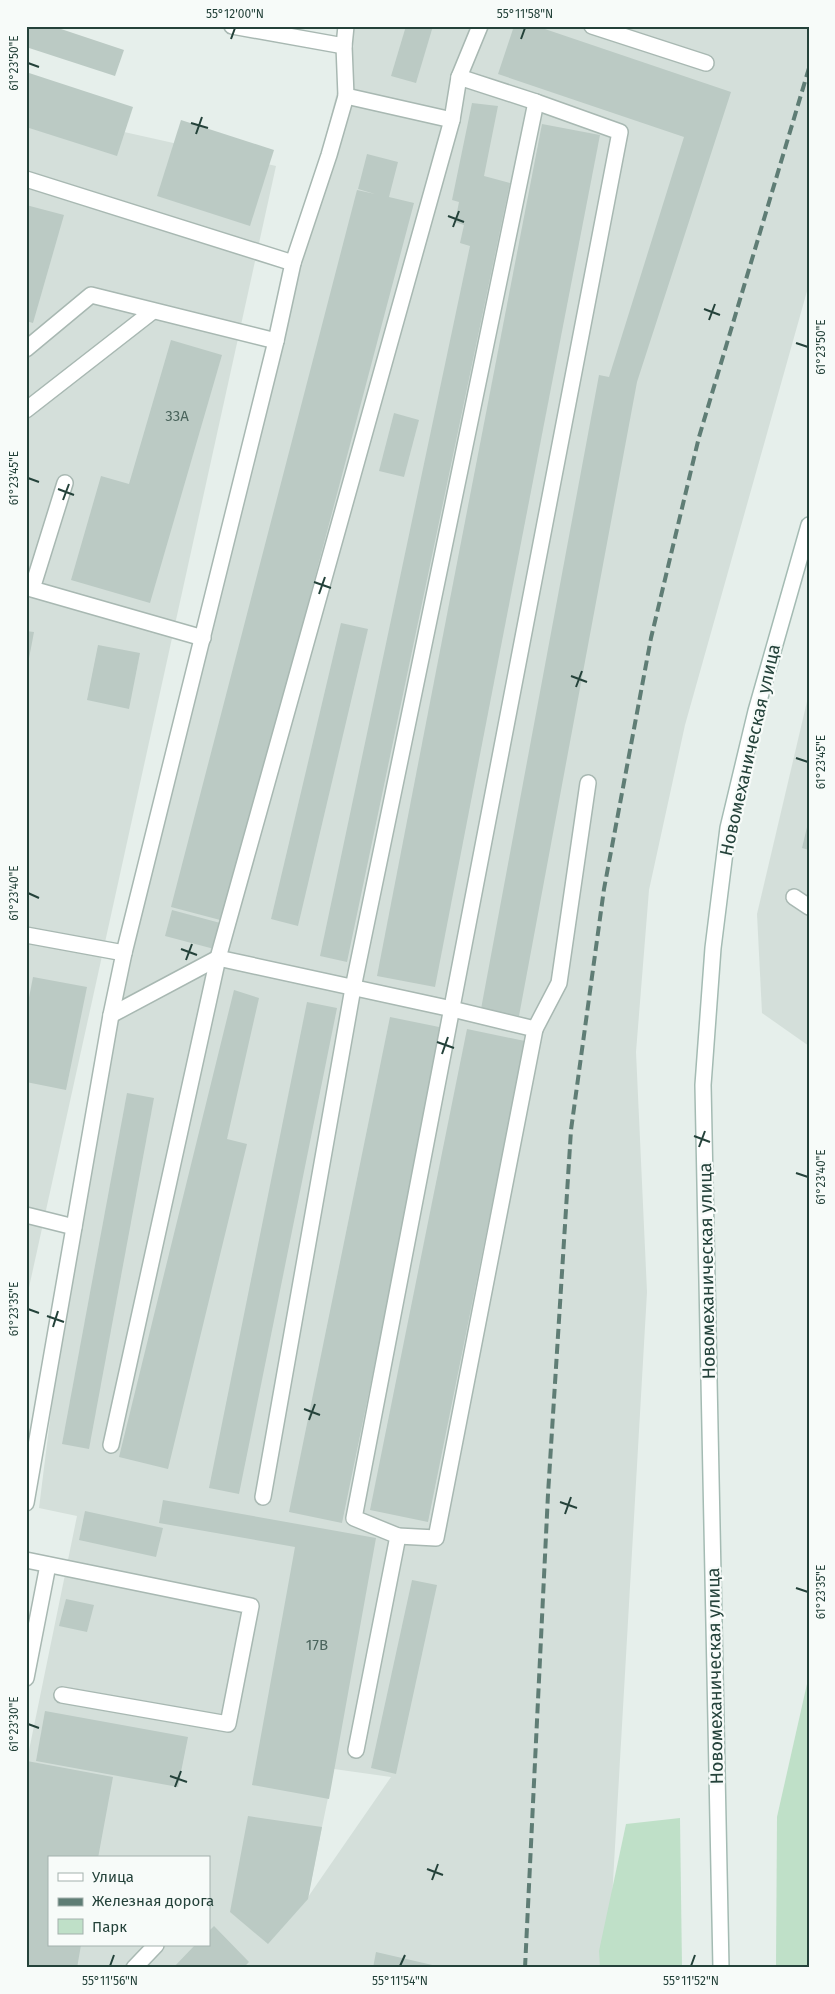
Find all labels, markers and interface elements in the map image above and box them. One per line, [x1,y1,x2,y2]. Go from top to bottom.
text: 55°12'00"N [206,7,264,21]
text: 55°11'58"N [497,7,553,21]
text: 61°23'50"E [7,35,21,91]
text: 61°23'50"E [814,319,828,375]
house number: 33А [165,407,189,425]
text: 61°23'45"E [7,451,21,505]
street label: Новомеханическая улица [715,642,785,858]
text: 61°23'45"E [814,735,828,789]
text: 61°23'40"E [7,865,21,921]
text: 61°23'40"E [814,1149,828,1205]
street label: Новомеханическая улица [694,1162,720,1380]
text: 61°23'35"E [7,1282,21,1336]
text: 61°23'35"E [814,1565,828,1619]
street label: Новомеханическая улица [702,1567,728,1785]
house number: 17В [306,1636,328,1654]
text: 61°23'30"E [7,1696,21,1752]
legend [48,1856,210,1946]
text: Улица [92,1868,134,1886]
text: Железная дорога [92,1892,214,1910]
text: Парк [92,1918,127,1936]
text: 55°11'56"N [82,1974,138,1988]
text: 55°11'54"N [372,1974,428,1988]
text: 55°11'52"N [663,1974,719,1988]

